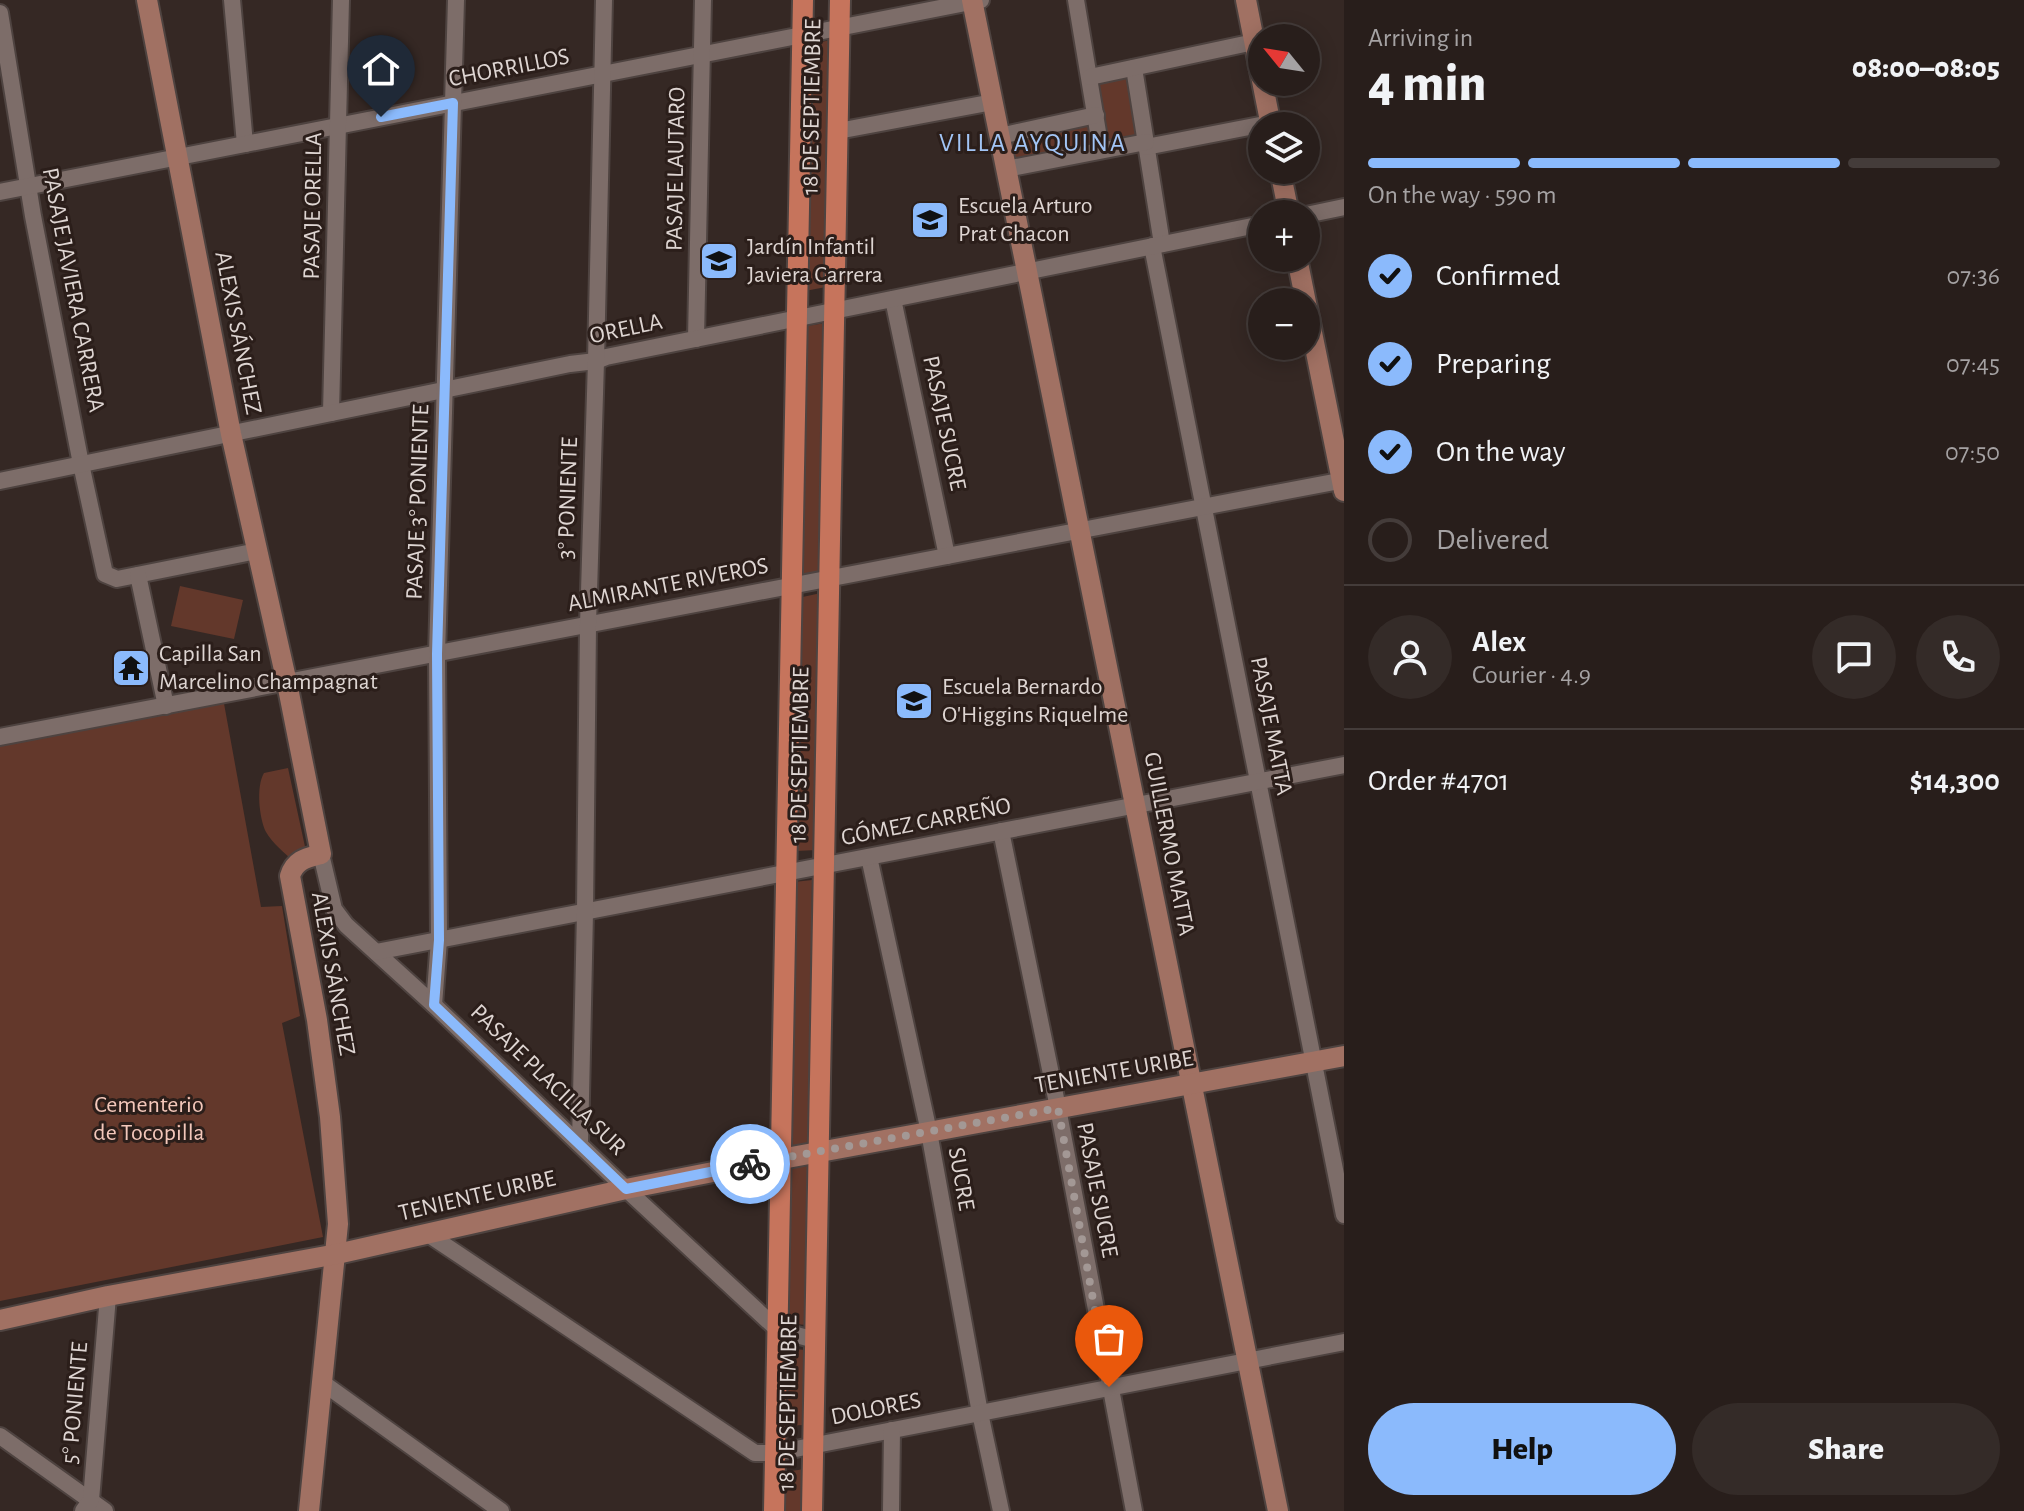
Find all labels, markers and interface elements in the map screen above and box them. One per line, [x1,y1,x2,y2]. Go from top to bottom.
street label: 18 DE SEPTIEMBRE [798,18,826,195]
north arrow [1248,24,1320,96]
map controls [1248,24,1320,360]
text: Arriving in [1368,25,1473,51]
pin [347,35,415,117]
street label: CHORRILLOS [447,45,571,91]
icon: home [359,47,403,91]
text: 08:00–08:05 [1852,53,2000,83]
text: 4 min [1368,58,1486,110]
street label: PASAJE LAUTARO [663,87,689,251]
button: layers [1248,112,1320,184]
district label: VILLA AYQUINA [939,130,1127,156]
street label: PASAJE ORELLA [300,132,326,280]
street label: PASAJE JAVIERA CARRERA [38,166,109,414]
text: On the way · 590 m [1368,182,1557,208]
place label: Escuela Arturo Prat Chacon [958,194,1093,246]
school or university icon: Escuela Arturo Prat Chacon [909,199,951,241]
button: + [1248,200,1320,272]
place label: Jardín Infantil Javiera Carrera [747,235,883,287]
school or university icon: Jardín Infantil Javiera Carrera [698,240,740,282]
street label: ALEXIS SÁNCHEZ [210,249,268,417]
icon: check [1368,254,1412,298]
text: Confirmed [1436,261,1560,291]
text: 07:36 [1947,263,2000,289]
button: − [1248,288,1320,360]
street label: ORELLA [587,310,665,348]
icon: check [1368,342,1412,386]
text: Preparing [1436,349,1551,379]
text: 07:45 [1946,351,2000,377]
street label: PASAJE SUCRE [918,353,970,493]
street label: PASAJE 3° PONIENTE [403,403,433,600]
icon: check [1368,430,1412,474]
street label: 3° PONIENTE [554,436,582,560]
text: On the way [1436,437,1565,467]
text: 07:50 [1945,439,2000,465]
text: Delivered [1436,525,1549,555]
street label: ALMIRANTE RIVEROS [566,554,770,616]
button: person [1368,615,1452,699]
button: chat [1812,615,1896,699]
button: phone [1916,615,2000,699]
text: Alex [1472,627,1526,657]
place label: Capilla San Marcelino Champagnat [159,642,378,694]
temple icon: Capilla San Marcelino Champagnat [110,647,152,689]
street label: PASAJE MATTA [1246,655,1296,798]
text: Courier · 4.9 [1472,662,1591,688]
street label: 18 DE SEPTIEMBRE [786,666,814,843]
place label: Escuela Bernardo O'Higgins Riquelme [942,675,1128,727]
school or university icon: Escuela Bernardo O'Higgins Riquelme [893,680,935,722]
street label: GUILLERMO MATTA [1139,750,1199,938]
text: Order #4701 [1368,766,1509,796]
text: $14,300 [1910,766,2000,796]
street label: GÓMEZ CARREÑO [839,792,1013,850]
street label: ALEXIS SÁNCHEZ [307,890,361,1058]
street label: PASAJE PLACILLA SUR [466,1000,630,1160]
street label: TENIENTE URIBE [1033,1046,1195,1098]
park label: Cementerio de Tocopilla [93,1093,205,1145]
street label: PASAJE SUCRE [1072,1120,1122,1260]
courier [710,1124,790,1204]
icon: bike [728,1142,772,1186]
street label: SUCRE [944,1146,978,1213]
street label: TENIENTE URIBE [396,1166,558,1226]
pin [1075,1305,1143,1387]
street label: 18 DE SEPTIEMBRE [774,1314,802,1491]
icon: bag [1087,1317,1131,1361]
street label: 5° PONIENTE [58,1341,92,1465]
street label: DOLORES [829,1389,923,1429]
button: Help [1368,1403,1676,1495]
button: Share [1692,1403,2000,1495]

